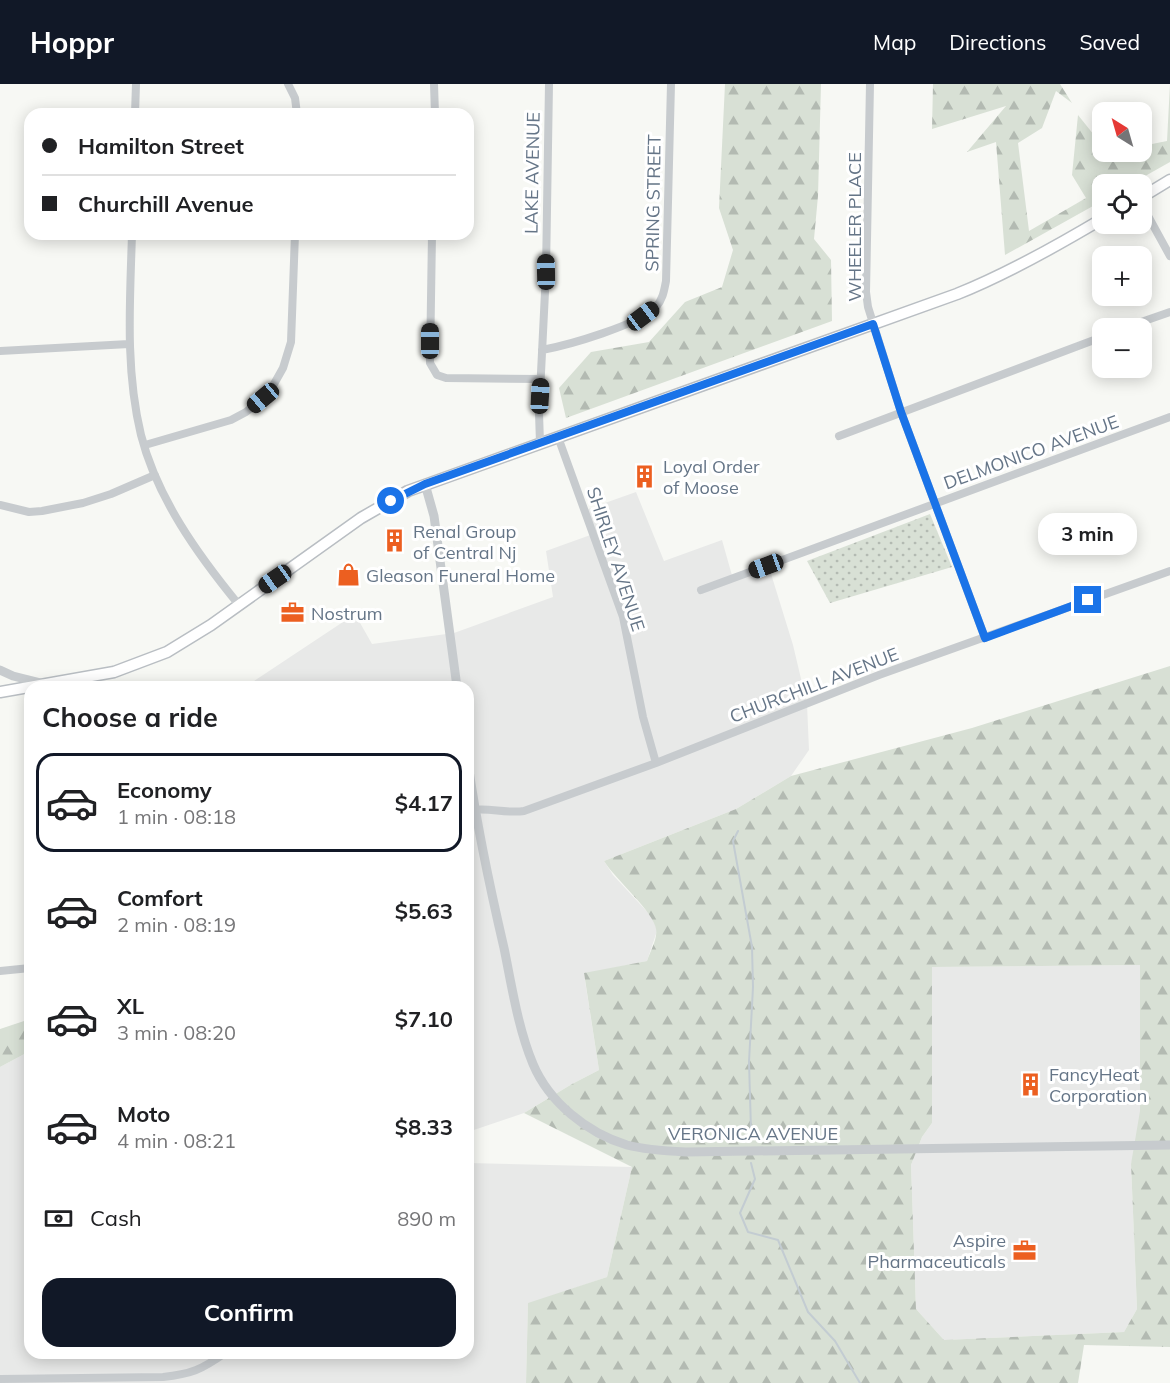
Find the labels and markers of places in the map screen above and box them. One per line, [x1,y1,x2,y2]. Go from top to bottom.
place label: Loyal Order of Moose [663,455,760,499]
building icon: Loyal Order of Moose [632,463,658,489]
place label: Renal Group of Central Nj [413,520,516,564]
building icon: Renal Group of Central Nj [382,528,408,554]
shop icon: Gleason Funeral Home [335,562,361,588]
place label: Gleason Funeral Home [366,564,555,587]
office icon: Nostrum [280,600,306,626]
place label: Nostrum [311,602,383,625]
place label: FancyHeat Corporation [1049,1063,1147,1107]
building icon: FancyHeat Corporation [1018,1071,1044,1097]
place label: Aspire Pharmaceuticals [867,1229,1006,1273]
office icon: Aspire Pharmaceuticals [1011,1237,1037,1263]

